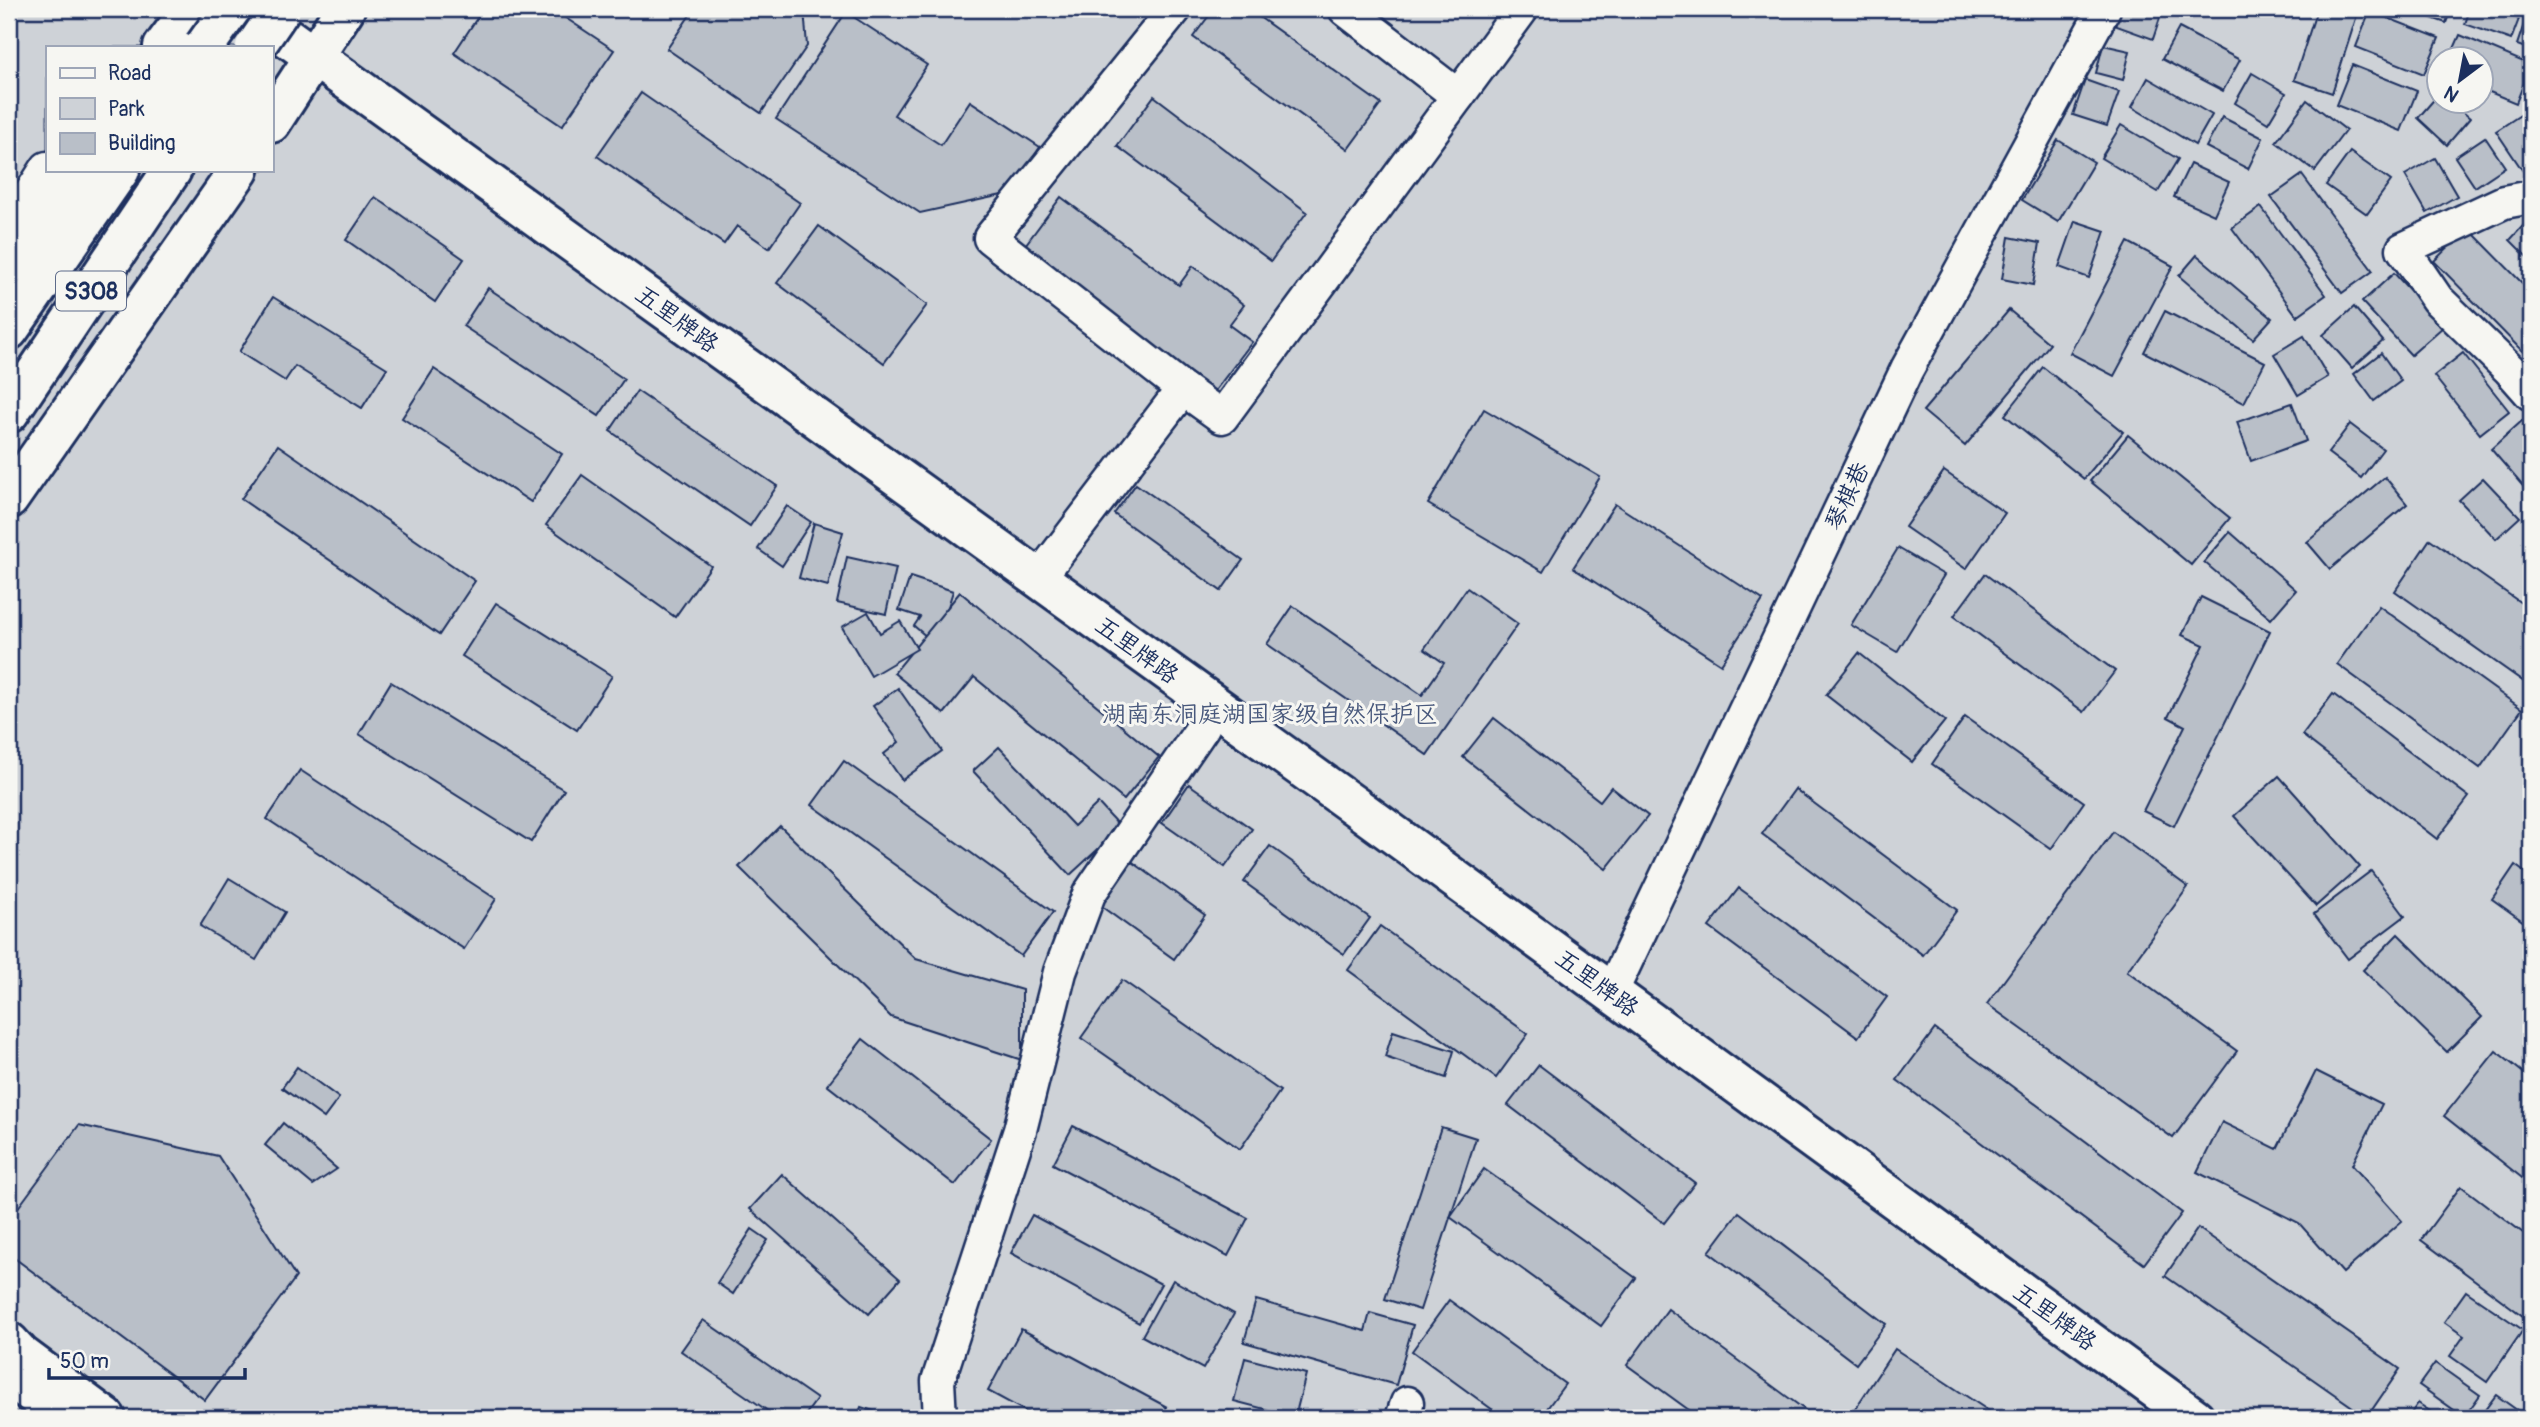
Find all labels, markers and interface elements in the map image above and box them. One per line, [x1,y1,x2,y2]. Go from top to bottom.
legend [46,46,273,172]
north arrow [2424,46,2494,116]
text: Road [108,60,152,87]
text: N [2440,80,2463,107]
text: Park [108,96,145,123]
text: Building [108,130,175,157]
road number: S308 [56,272,126,310]
street label: 五里牌路 [629,279,724,359]
street label: 琴棋巷 [1819,457,1876,535]
street label: 五里牌路 [1089,610,1184,690]
park label: 湖南东洞庭湖国家级自然保护区 [1102,700,1438,729]
street label: 五里牌路 [1549,943,1644,1023]
street label: 五里牌路 [2007,1277,2102,1357]
scale bar [49,1336,245,1380]
text: 50 m [60,1348,109,1375]

